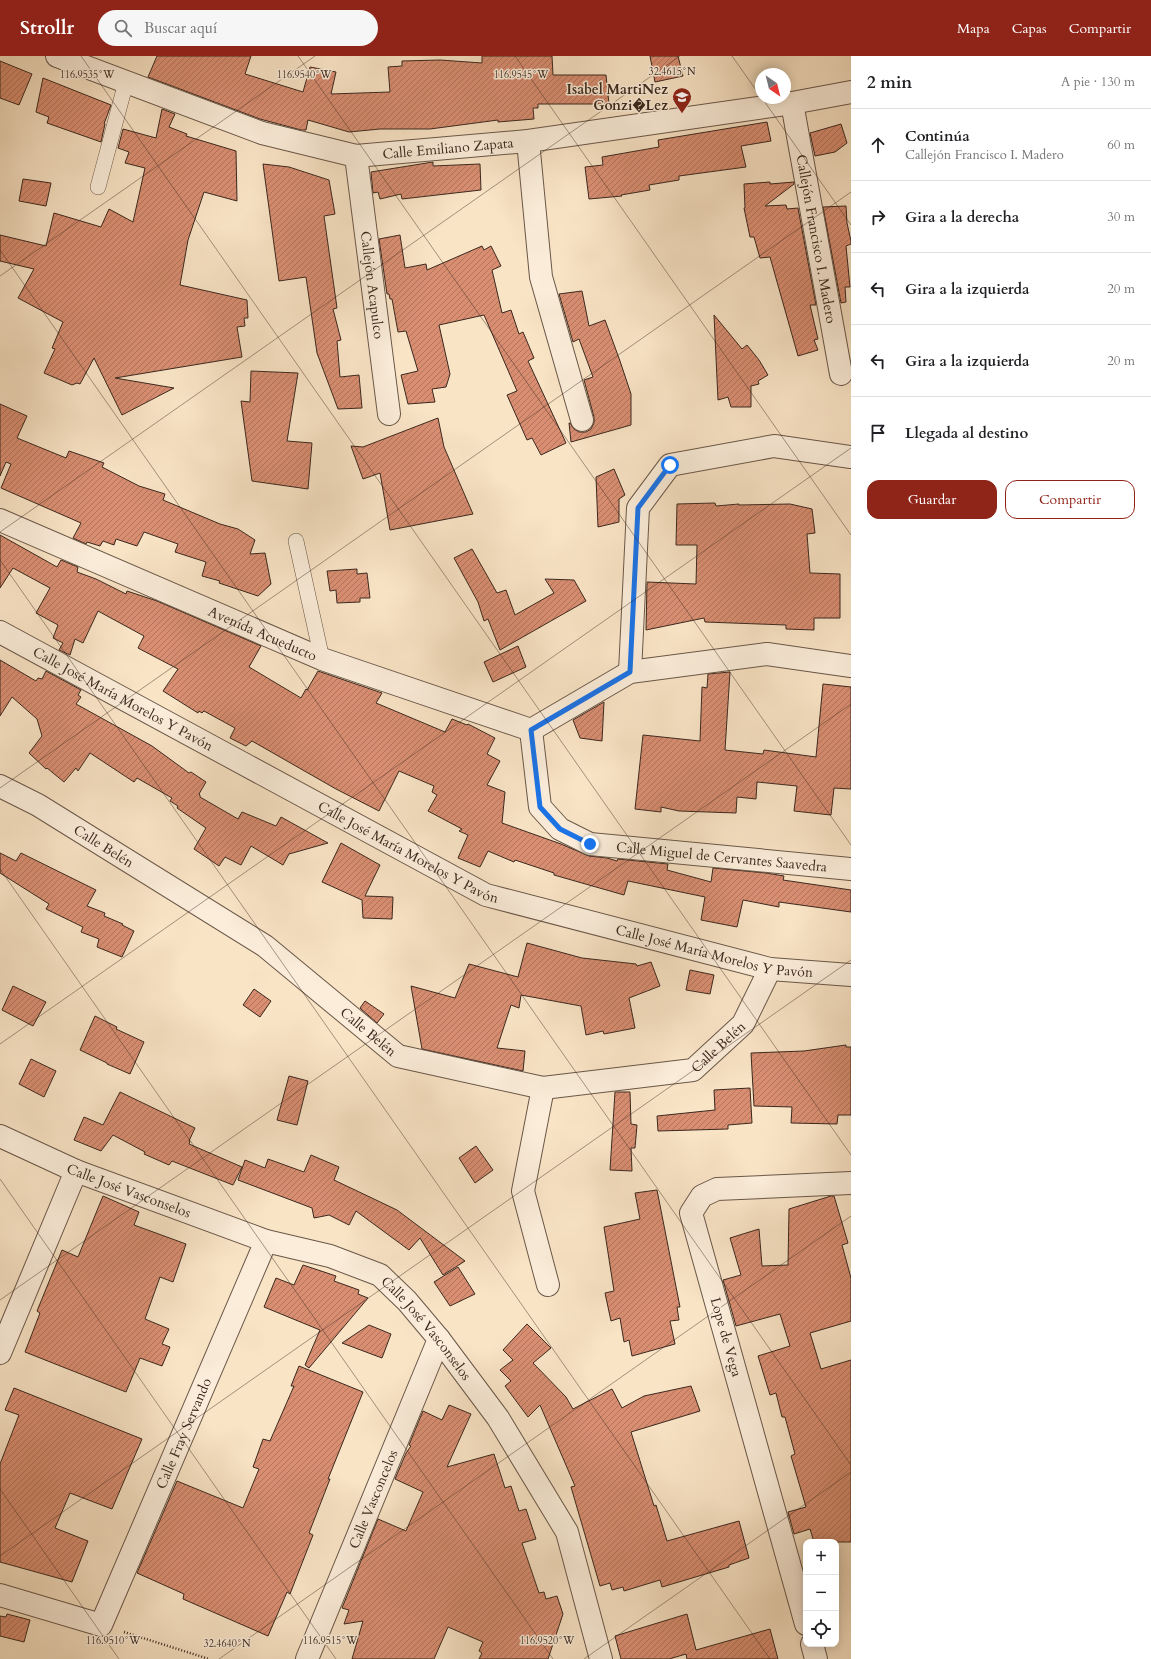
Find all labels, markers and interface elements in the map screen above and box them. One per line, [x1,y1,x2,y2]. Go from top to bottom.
search box [98,10,378,46]
text: Strollr [20,15,74,41]
icon: search [112,17,134,39]
text: Buscar aquí [144,18,217,38]
text: Mapa [957,19,990,38]
text: Capas [1012,19,1047,38]
text: Compartir [1069,19,1131,38]
text: 32.4615°N [649,65,696,79]
text: 116.9535°W [60,68,115,82]
text: 116.9540°W [277,68,332,82]
text: 116.9545°W [494,68,549,82]
north arrow [755,68,791,104]
text: 2 min [867,71,912,94]
text: A pie · 130 m [1061,73,1135,91]
place label: Isabel MartiNez Gonzi�Lez [567,80,668,115]
school or university icon: Isabel MartiNez Gonzi�Lez [671,86,693,114]
text: Continúa [905,126,970,146]
street label: Calle Emiliano Zapata [382,133,514,163]
icon: ahead [867,134,889,156]
text: 60 m [1107,136,1135,154]
text: Callejón Francisco I. Madero [905,146,1064,164]
street label: Callejón Francisco I. Madero [792,153,841,325]
icon: right [867,206,889,228]
text: Gira a la derecha [905,207,1019,227]
text: 30 m [1107,208,1135,226]
street label: Callejón Acapulco [356,230,389,340]
icon: left [867,278,889,300]
text: Gira a la izquierda [905,279,1029,299]
text: 20 m [1107,280,1135,298]
icon: left [867,350,889,372]
text: Gira a la izquierda [905,351,1029,371]
text: 20 m [1107,352,1135,370]
icon: arrive [867,422,889,444]
text: Llegada al destino [905,423,1028,443]
route start [661,456,679,474]
button: Guardar [867,480,997,519]
button: Compartir [1005,480,1135,519]
street label: Avenida Acueducto [205,602,320,665]
street label: Calle José María Morelos Y Pavón [30,642,217,755]
street label: Calle José María Morelos Y Pavón [315,796,501,907]
street label: Calle Belén [70,820,138,872]
route end [581,835,599,853]
street label: Calle Miguel de Cervantes Saavedra [615,837,828,876]
street label: Calle José María Morelos Y Pavón [614,920,814,982]
street label: Calle Belén [336,1003,401,1061]
street label: Calle Belén [687,1017,750,1077]
street label: Calle José Vasconselos [64,1159,194,1222]
street label: Calle José Vasconselos [377,1272,476,1384]
street label: Lope de Vega [706,1295,746,1379]
street label: Calle Fray Servando [151,1375,216,1492]
street label: Calle Vasconcelos [344,1446,402,1552]
map controls [803,1539,839,1647]
button: + [803,1539,839,1575]
button: − [803,1575,839,1611]
button: locate [803,1611,839,1647]
text: 116.9510°W [86,1634,141,1648]
text: 116.9515°W [303,1634,358,1648]
text: 116.9520°W [520,1634,575,1648]
text: 32.4640°N [204,1637,251,1651]

